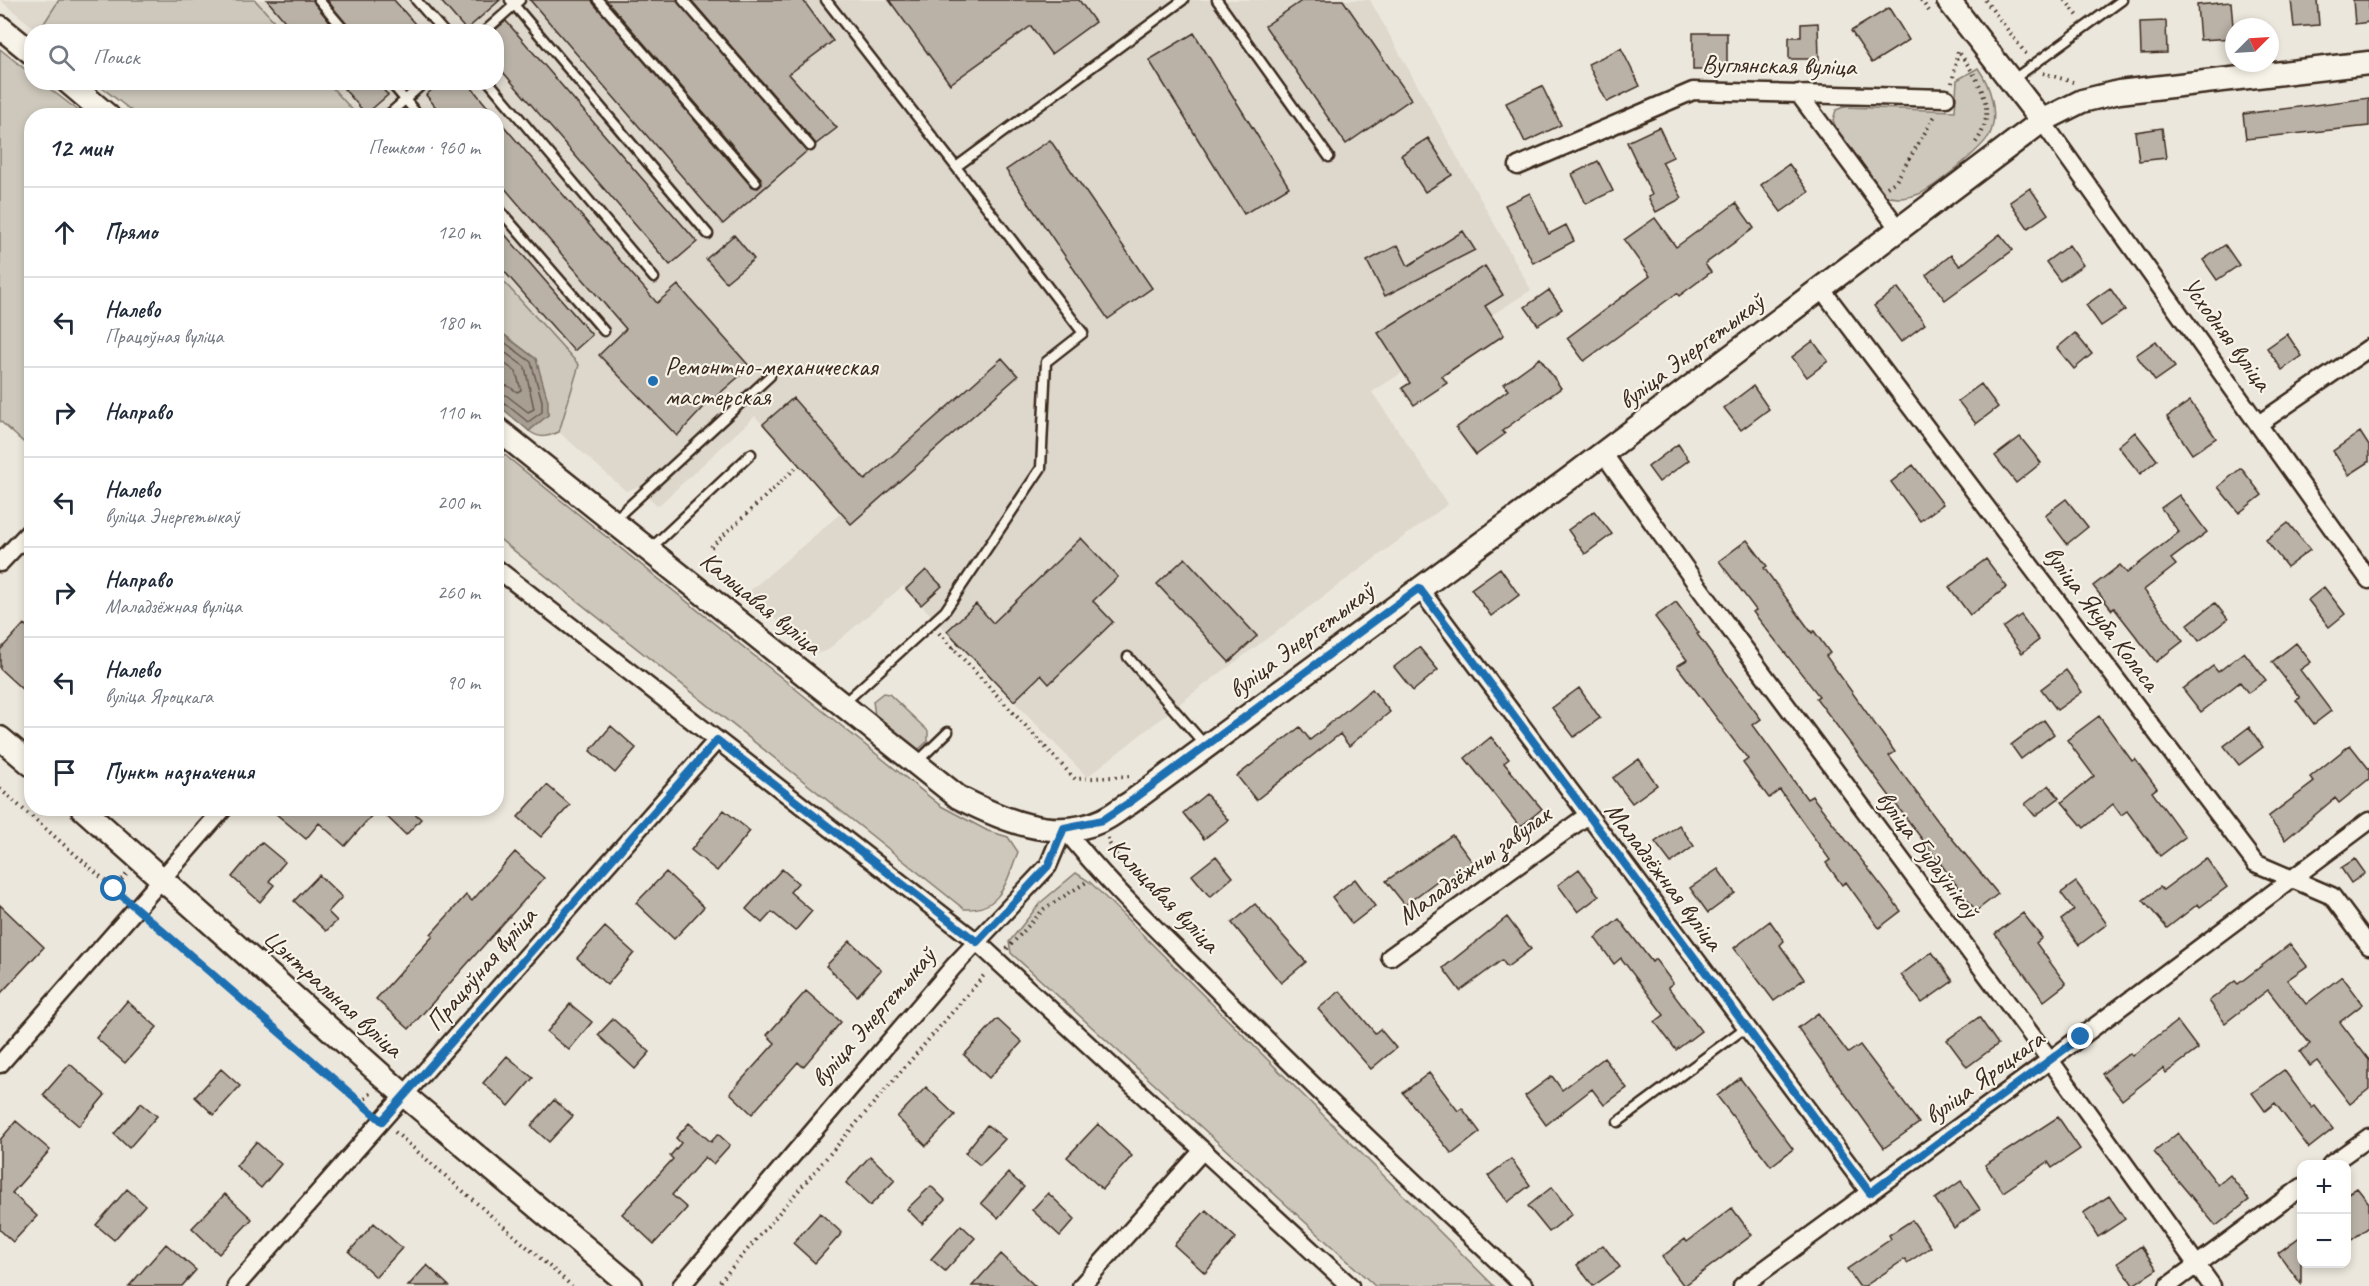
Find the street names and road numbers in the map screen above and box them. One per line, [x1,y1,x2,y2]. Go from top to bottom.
street label: Вуглянская вуліца [1702,47,1858,83]
street label: Усходняя вуліца [2175,271,2280,399]
street label: вуліца Энергетыкаў [1611,284,1773,417]
street label: вуліца Якуба Коласа [2036,538,2169,699]
street label: Кальцавая вуліца [693,544,830,663]
street label: вуліца Энергетыкаў [1221,573,1383,706]
street label: вуліца Будаўнікоў [1869,784,1988,927]
street label: Маладзёжная вуліца [1597,795,1732,958]
street label: Маладзёжны завулак [1391,797,1560,933]
street label: Кальцавая вуліца [1101,831,1228,961]
street label: Працоўная вуліца [418,899,545,1038]
street label: Цэнтральная вуліца [256,921,411,1066]
street label: вуліца Энергетыкаў [803,938,944,1094]
street label: вуліца Яроцкага [1918,1022,2052,1132]

